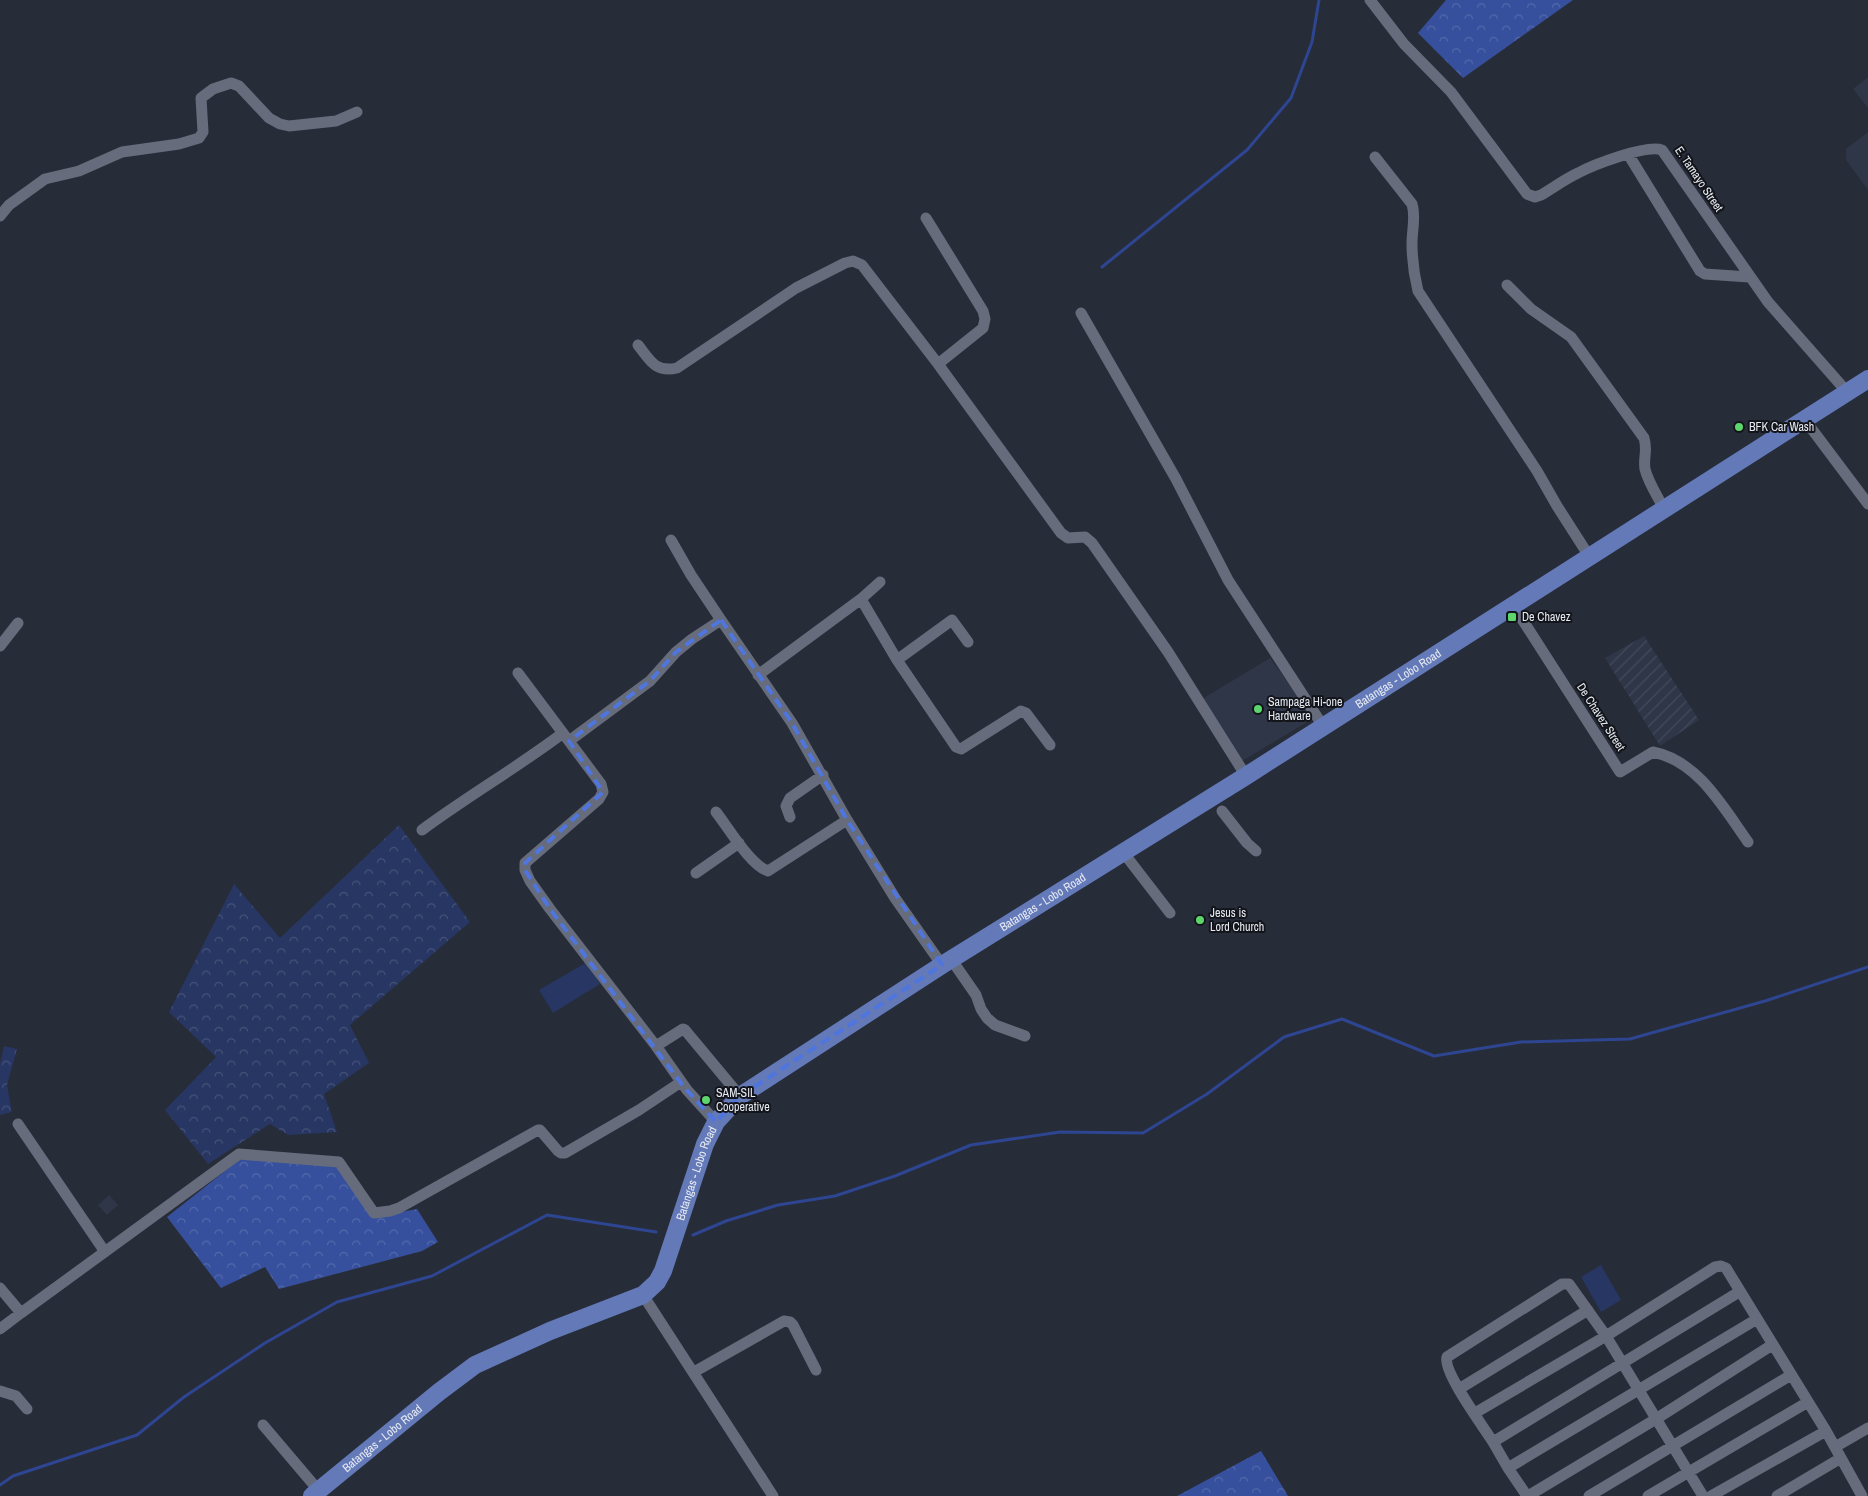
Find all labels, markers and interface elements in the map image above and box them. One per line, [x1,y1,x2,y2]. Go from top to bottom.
street label: E. Tamayo Street [1671,143,1727,215]
place label: BFK Car Wash [1749,419,1814,435]
marker: BFK Car Wash [1733,421,1745,433]
place label: De Chavez [1522,609,1571,625]
marker: De Chavez [1506,611,1518,623]
street label: Batangas - Lobo Road [1352,645,1444,712]
street label: De Chavez Street [1573,680,1629,754]
place label: Sampaga Hi-one Hardware [1268,694,1342,724]
marker: Sampaga Hi-one Hardware [1252,703,1264,715]
street label: Batangas - Lobo Road [997,870,1089,935]
place label: Jesus is Lord Church [1210,905,1264,935]
marker: Jesus is Lord Church [1194,914,1206,926]
place label: SAM-SIL Cooperative [716,1085,770,1115]
marker: SAM-SIL Cooperative [700,1094,712,1106]
street label: Batangas - Lobo Road [672,1124,721,1222]
street label: Batangas - Lobo Road [339,1401,426,1476]

